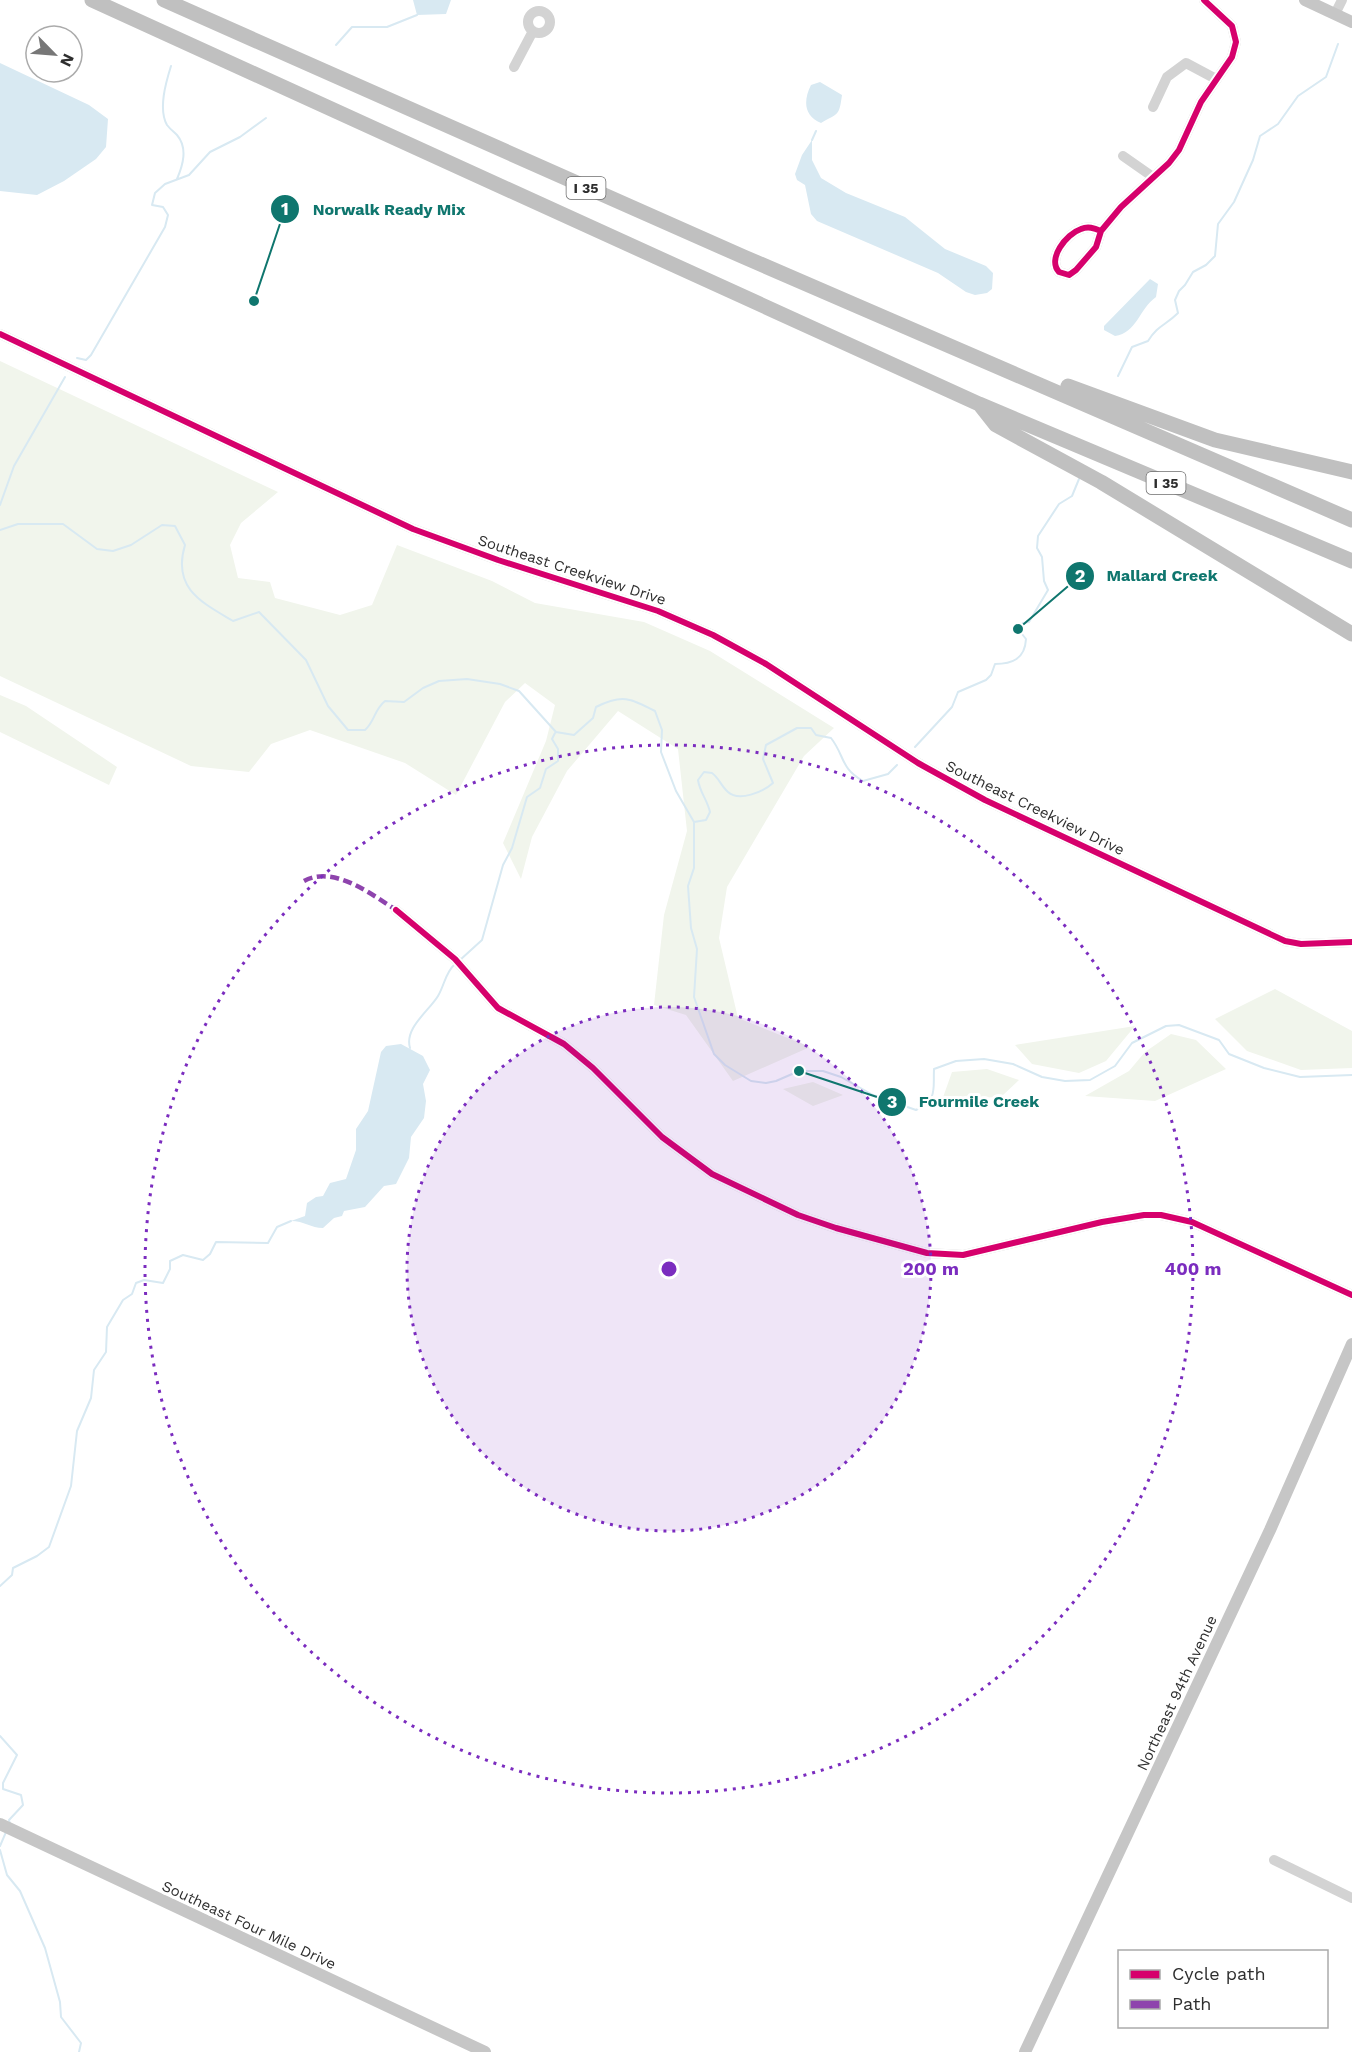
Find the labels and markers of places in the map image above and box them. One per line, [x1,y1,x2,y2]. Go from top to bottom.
callout: Norwalk Ready Mix [270,192,477,226]
callout: Mallard Creek [1065,559,1230,593]
callout: Fourmile Creek [877,1085,1051,1119]
centre of rings [659,1259,679,1279]

